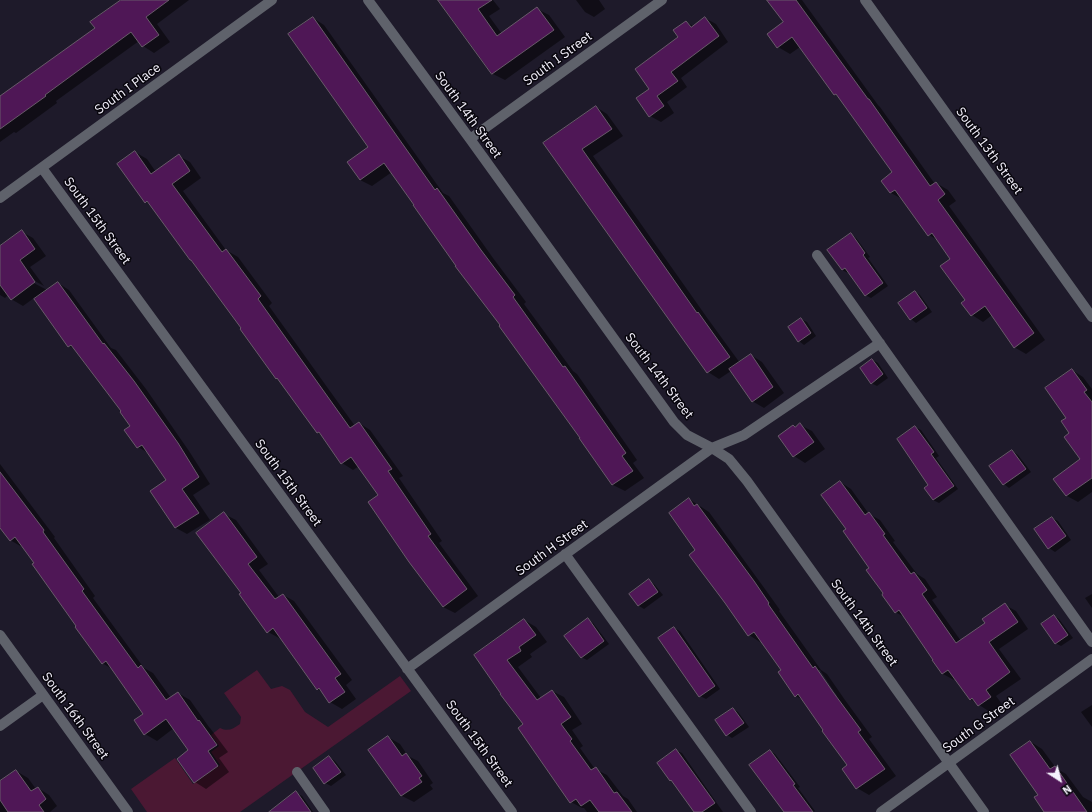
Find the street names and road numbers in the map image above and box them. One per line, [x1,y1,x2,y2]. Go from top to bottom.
street label: South I Street [521,29,595,89]
street label: South I Place [92,60,164,118]
street label: South 14th Street [431,69,505,161]
street label: South 13th Street [952,105,1026,197]
street label: South 15th Street [60,175,134,267]
street label: South 14th Street [622,330,696,422]
street label: South 15th Street [251,437,325,529]
street label: South H Street [513,517,591,579]
street label: South 14th Street [827,577,901,669]
street label: South 16th Street [38,670,112,762]
street label: South G Street [940,694,1018,756]
street label: South 15th Street [442,698,516,790]

